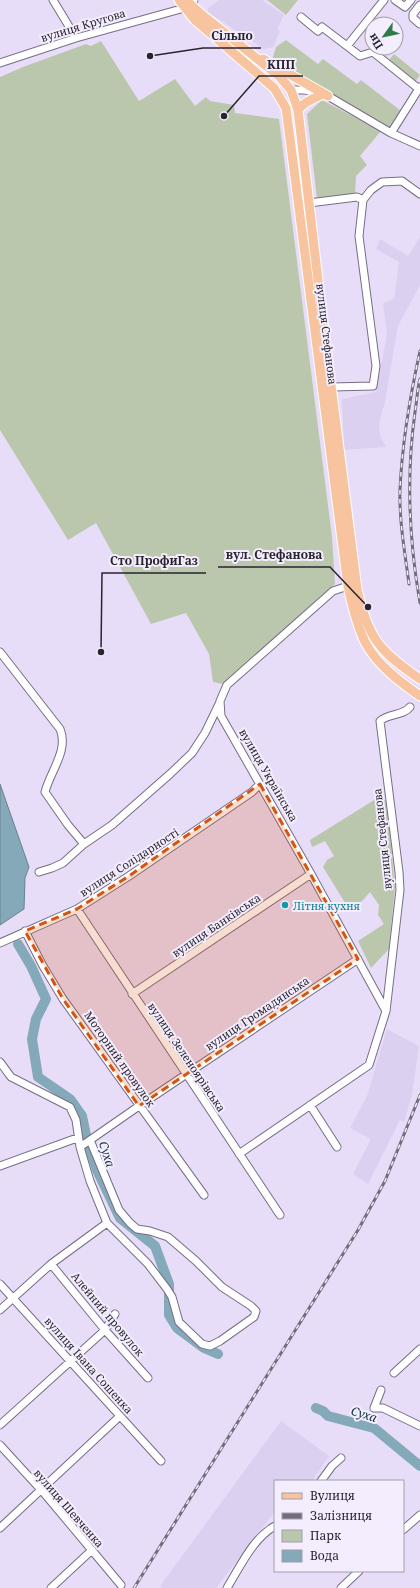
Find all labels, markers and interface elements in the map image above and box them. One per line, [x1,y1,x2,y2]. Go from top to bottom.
street label: вулиця Кругова [39,5,127,45]
north arrow [364,16,404,56]
callout: Сільпо [203,24,261,48]
text: Сільпо [211,27,253,44]
text: Пн [364,30,386,53]
callout: КПП [259,52,303,76]
text: КПП [267,56,295,73]
street label: вулиця Стефанова [313,283,341,385]
callout: вул. Стефанова [218,543,330,567]
text: вул. Стефанова [226,546,322,563]
callout: Сто ПрофиГаз [102,549,206,573]
text: Сто ПрофиГаз [110,552,198,569]
street label: вулиця Українська [236,726,302,824]
street label: вулиця Стефанова [369,788,395,890]
street label: вулиця Солідарності [77,824,182,900]
street label: вулиця Банківська [169,890,263,960]
place label: Літня кухня [293,898,360,913]
marker: Літня кухня [280,900,290,910]
street label: вулиця Громадянська [202,973,312,1053]
street label: вулиця Зеленоярівська [145,999,229,1115]
street label: Моторний провулок [81,1008,159,1110]
water label: Суха [95,1139,119,1169]
street label: Алейний провулок [68,1269,148,1360]
street label: вулиця Івана Сошенка [41,1313,137,1417]
water label: Суха [349,1402,379,1426]
street label: вулиця Шевченка [31,1465,107,1551]
legend [274,1480,404,1572]
text: Вулиця [310,1487,355,1504]
text: Залізниця [310,1507,372,1524]
text: Парк [310,1527,342,1544]
text: Вода [310,1547,339,1564]

